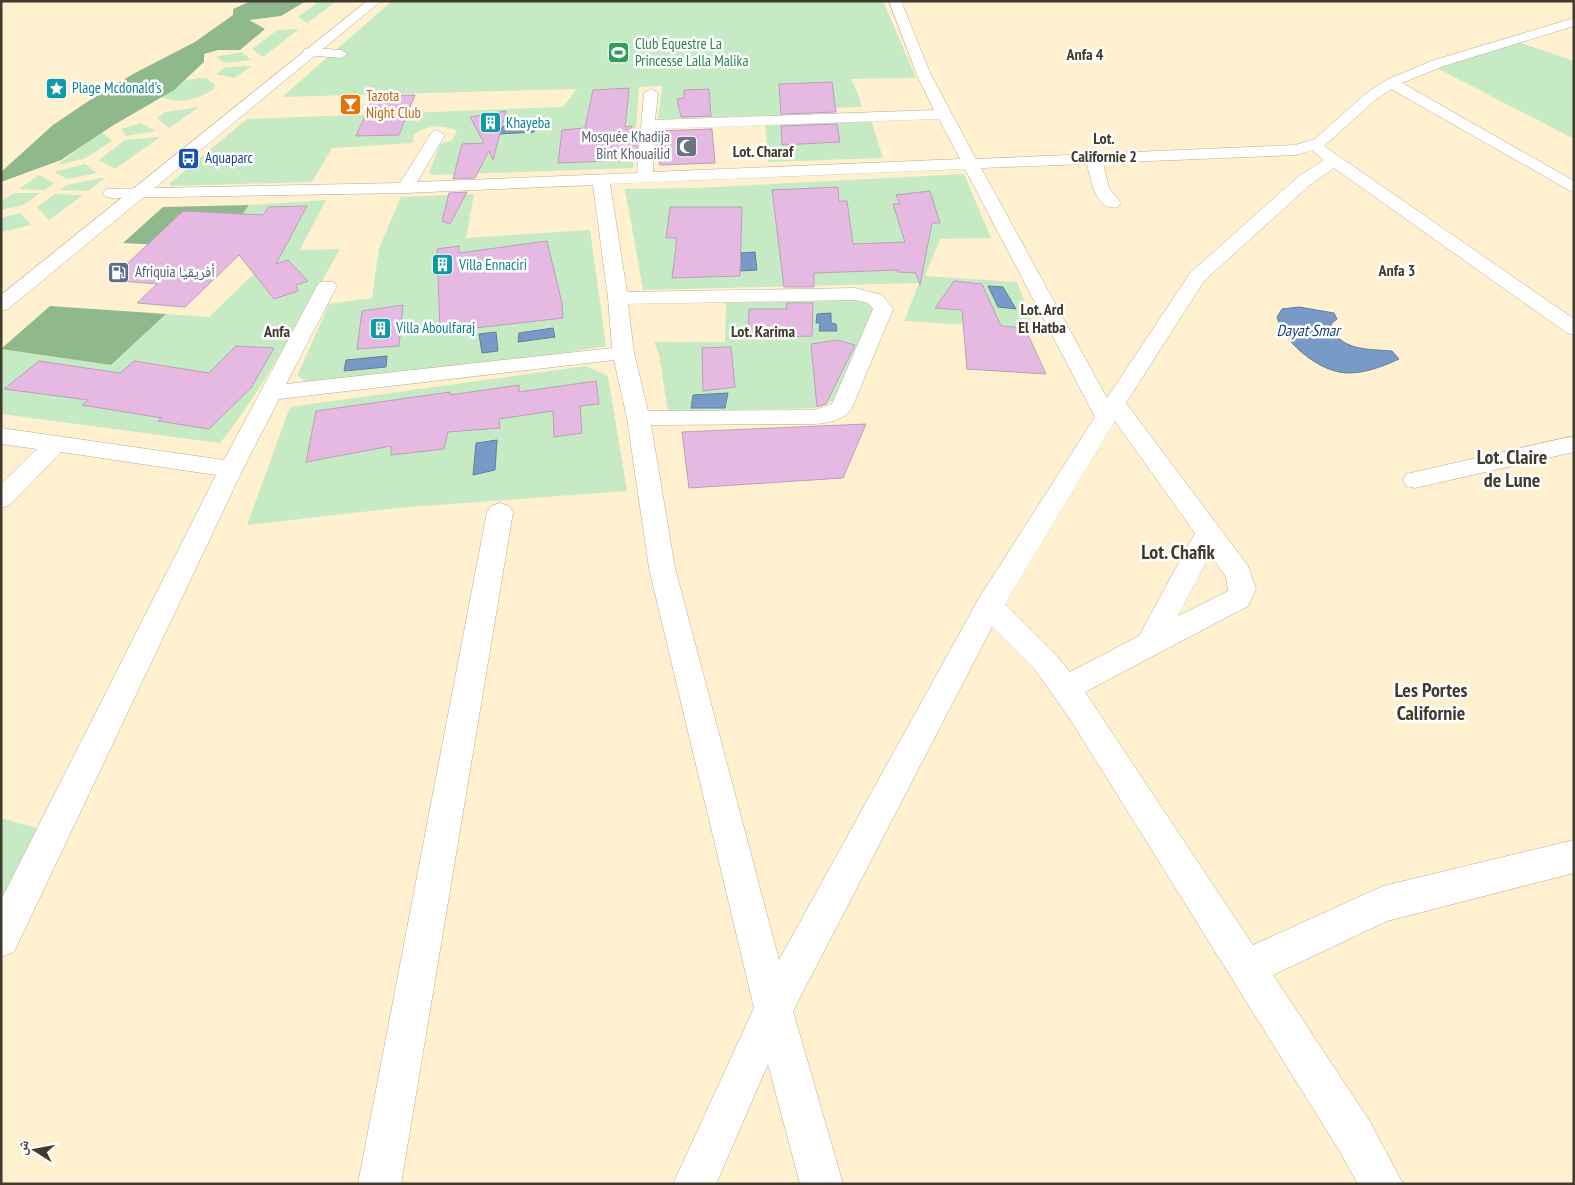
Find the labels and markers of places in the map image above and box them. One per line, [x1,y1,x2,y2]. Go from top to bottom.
place label: Club Equestre La Princesse Lalla Malika [635,34,748,70]
sports icon: Club Equestre La Princesse Lalla Malika [607,41,631,65]
place icon: Plage Mcdonald's [44,76,68,100]
place label: Plage Mcdonald's [72,78,162,97]
place label: Tazota Night Club [366,86,421,122]
bar icon: Tazota Night Club [338,93,362,117]
building icon: Khayeba [478,111,502,135]
place label: Khayeba [506,113,550,132]
place label: Mosquée Khadija Bint Khouailid [581,127,670,163]
mosque icon: Mosquée Khadija Bint Khouailid [674,134,698,158]
bus stop icon: Aquaparc [177,146,201,170]
place label: Aquaparc [205,148,254,167]
building icon: Villa Ennaciri [431,253,455,277]
place label: Villa Ennaciri [458,255,527,274]
fuel station icon: Afriquia أفريقيا [107,260,131,284]
place label: Afriquia أفريقيا [135,262,215,281]
building icon: Villa Aboulfaraj [368,316,392,340]
place label: Villa Aboulfaraj [395,318,475,337]

